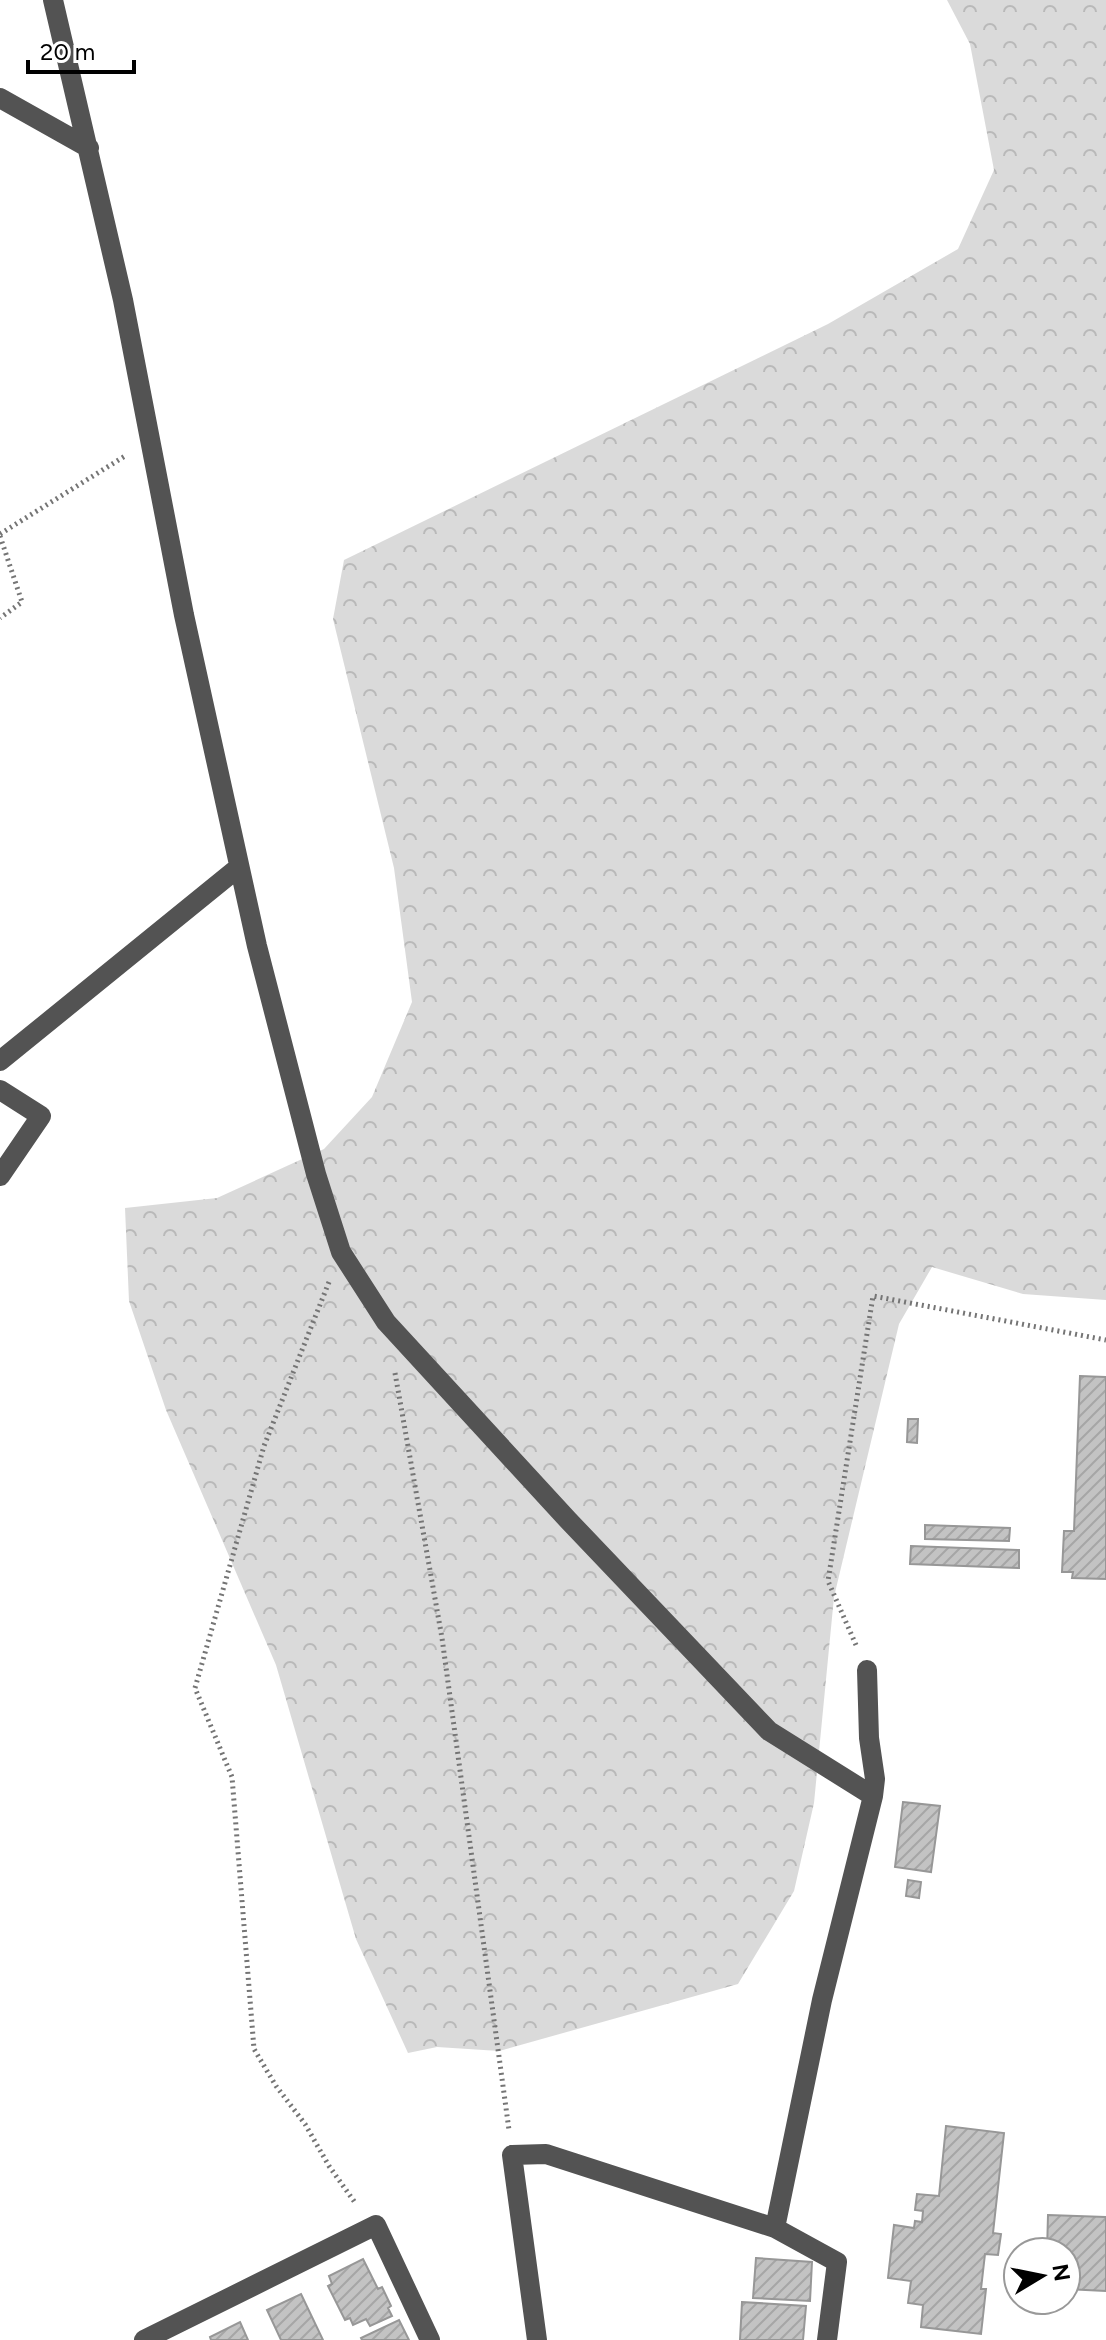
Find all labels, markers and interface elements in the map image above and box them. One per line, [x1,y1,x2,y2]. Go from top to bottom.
scale bar [28,24,134,74]
text: 20 m [40,37,95,66]
north arrow [1002,2236,1082,2316]
text: N [1046,2262,1076,2283]

